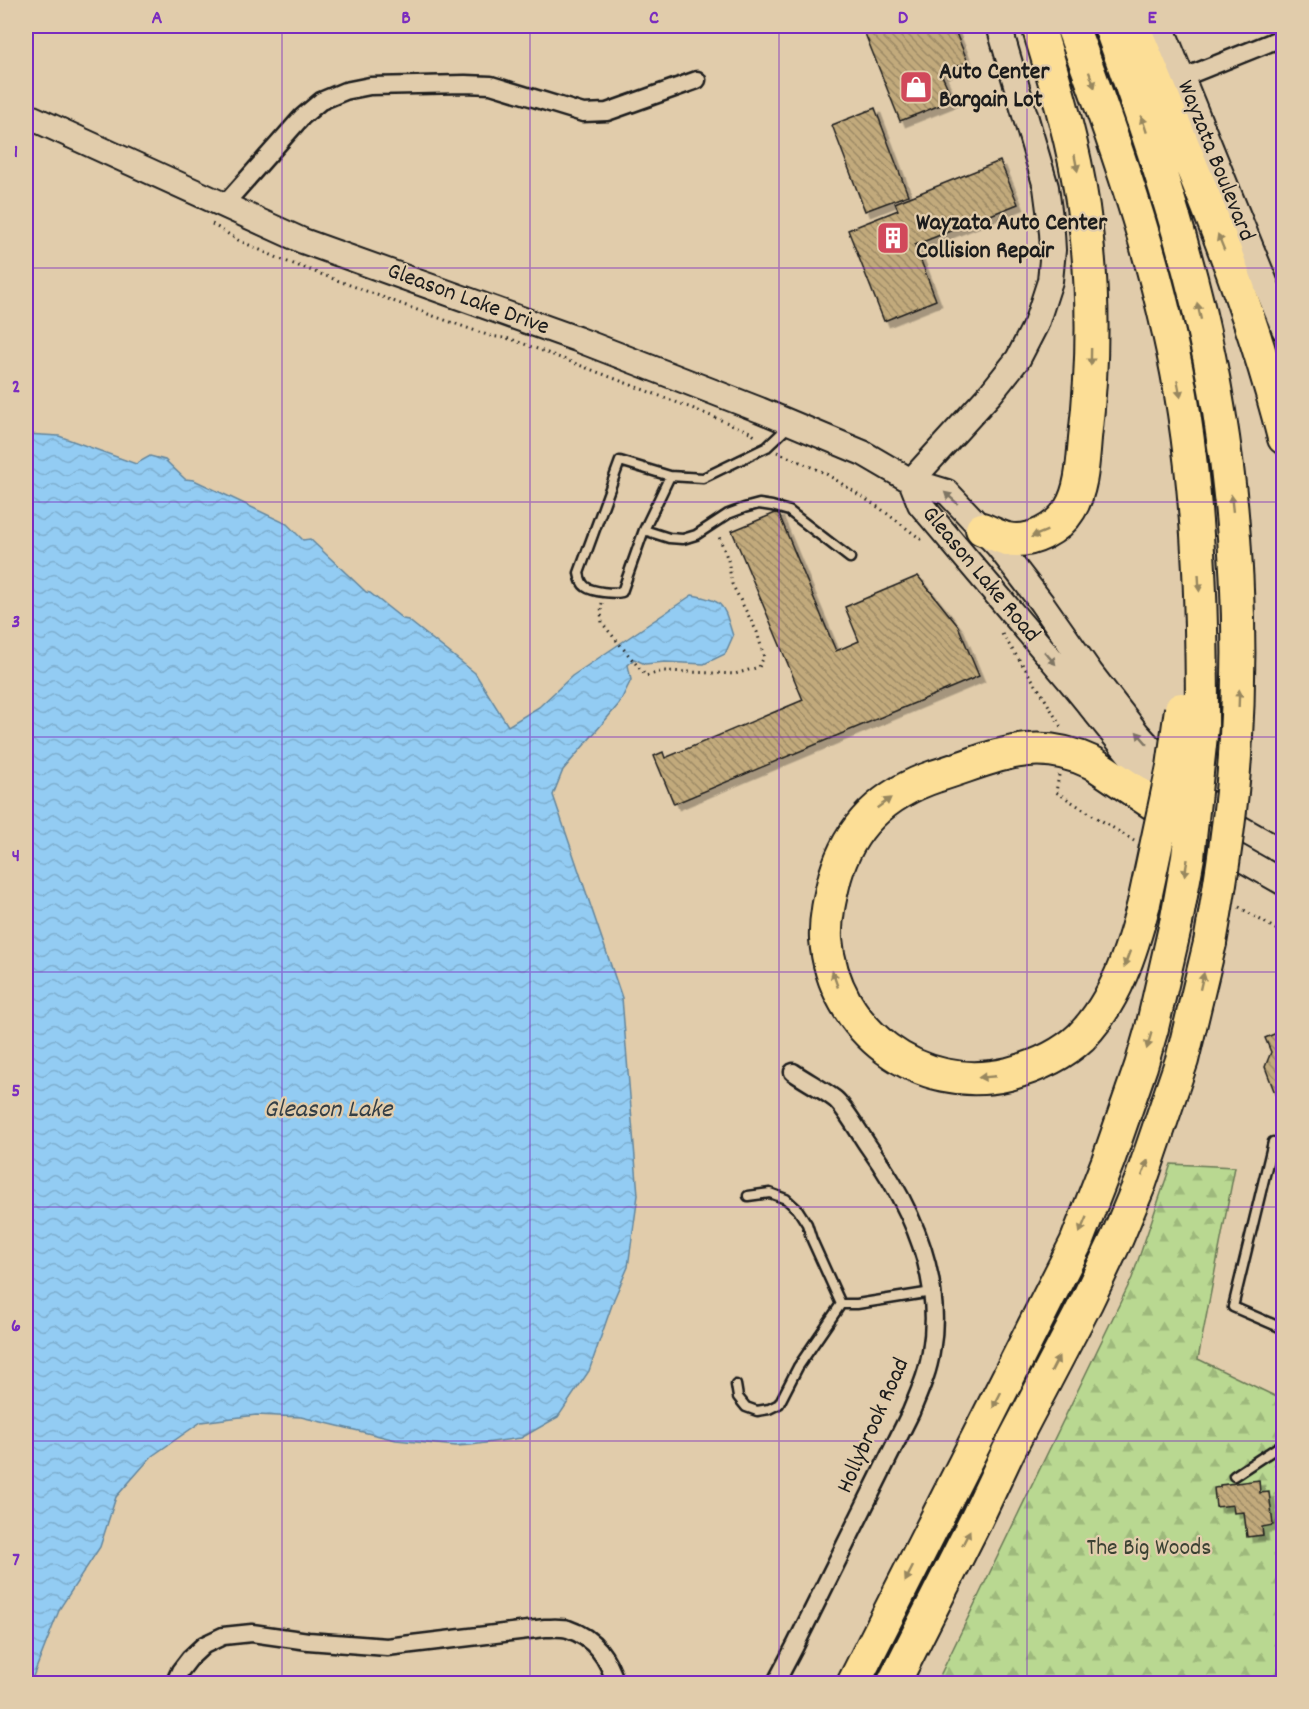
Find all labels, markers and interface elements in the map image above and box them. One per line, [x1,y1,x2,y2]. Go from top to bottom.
text: A [152,5,163,33]
text: B [401,5,411,33]
text: C [649,5,659,33]
text: D [898,5,909,33]
text: E [1147,5,1157,33]
place label: Auto Center Bargain Lot [939,56,1050,118]
shop icon: Auto Center Bargain Lot [898,69,934,105]
one-way arrow [1087,72,1097,90]
street label: Wayzata Boulevard [1167,75,1263,247]
one-way arrow [1139,115,1148,133]
text: 1 [14,139,18,167]
one-way arrow [1071,154,1080,173]
place label: Wayzata Auto Center Collision Repair [916,207,1108,269]
building icon: Wayzata Auto Center Collision Repair [875,220,911,256]
one-way arrow [1216,233,1226,251]
street label: Gleason Lake Drive [382,255,554,345]
one-way arrow [1194,301,1203,320]
one-way arrow [1086,347,1096,366]
text: 2 [12,374,20,402]
one-way arrow [1175,380,1184,399]
one-way arrow [944,492,959,505]
one-way arrow [1227,493,1237,512]
street label: Gleason Lake Road [913,499,1047,651]
one-way arrow [1030,529,1048,539]
one-way arrow [1195,573,1204,592]
text: 3 [12,609,20,637]
one-way arrow [1043,650,1056,665]
one-way arrow [1234,688,1243,707]
one-way arrow [1135,730,1149,745]
one-way arrow [876,797,892,809]
text: 4 [12,843,20,871]
one-way arrow [1181,858,1190,877]
one-way arrow [1122,950,1132,968]
one-way arrow [830,970,840,988]
one-way arrow [1198,972,1207,991]
one-way arrow [1143,1032,1153,1050]
one-way arrow [978,1072,997,1082]
text: 5 [11,1078,21,1106]
water label: Gleason Lake [264,1092,394,1129]
one-way arrow [1141,1159,1151,1177]
one-way arrow [1078,1216,1088,1234]
text: 6 [11,1313,21,1341]
street label: Hollybrook Road [829,1353,919,1499]
one-way arrow [1050,1355,1059,1372]
one-way arrow [992,1391,1002,1408]
one-way arrow [962,1529,971,1546]
park label: The Big Woods [1087,1532,1211,1566]
text: 7 [12,1547,20,1575]
one-way arrow [904,1565,914,1582]

